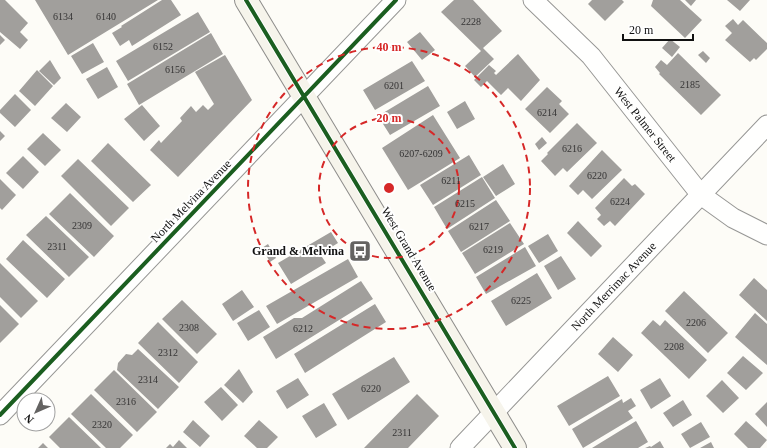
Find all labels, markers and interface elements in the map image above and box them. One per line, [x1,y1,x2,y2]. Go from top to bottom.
house number: 6134 [53,11,73,22]
house number: 6140 [96,11,116,22]
house number: 2228 [461,16,481,27]
scale bar [623,16,693,42]
text: 20 m [629,23,654,37]
text: 40 m [377,40,402,54]
house number: 6152 [153,41,173,52]
house number: 6156 [165,64,185,75]
house number: 2185 [680,79,700,90]
house number: 6201 [384,80,404,91]
street label: West Palmer Street [611,84,680,165]
house number: 6214 [537,107,557,118]
text: 20 m [377,111,402,125]
house number: 6216 [562,143,582,154]
house number: 6207-6209 [399,148,443,159]
street label: North Melvina Avenue [148,157,234,245]
house number: 6220 [587,170,607,181]
house number: 6211 [441,175,461,186]
centre of rings [382,181,396,195]
house number: 6224 [610,196,630,207]
house number: 6215 [455,198,475,209]
street label: West Grand Avenue [378,204,440,294]
house number: 2309 [72,220,92,231]
house number: 6217 [469,221,489,232]
bus stop icon: Grand & Melvina [347,238,373,264]
street label: North Merrimac Avenue [568,239,659,334]
house number: 2311 [47,241,67,252]
place label: Grand & Melvina [252,244,344,258]
house number: 6219 [483,244,503,255]
house number: 6225 [511,295,531,306]
house number: 2206 [686,317,706,328]
house number: 2308 [179,322,199,333]
house number: 6212 [293,323,313,334]
house number: 2208 [664,341,684,352]
house number: 2312 [158,347,178,358]
house number: 2314 [138,374,158,385]
house number: 6220 [361,383,381,394]
north arrow [16,392,56,432]
house number: 2316 [116,396,136,407]
text: N [22,412,36,426]
house number: 2320 [92,419,112,430]
house number: 2311 [392,427,412,438]

